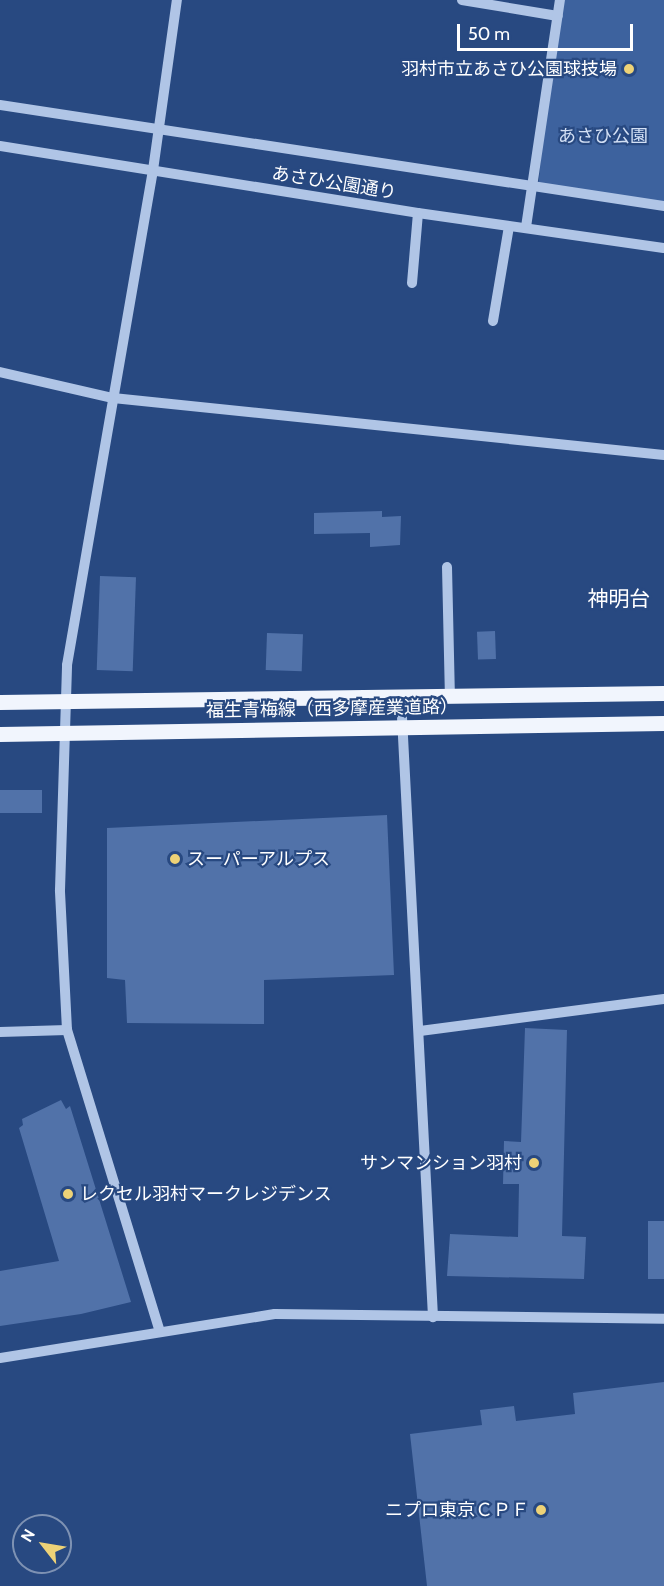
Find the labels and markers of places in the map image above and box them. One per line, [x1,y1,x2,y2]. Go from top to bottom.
place label: 羽村市立あさひ公園球技場 [401,58,617,80]
marker: 羽村市立あさひ公園球技場 [622,62,636,76]
place label: スーパーアルプス [187,848,331,870]
marker: スーパーアルプス [168,852,182,866]
place label: サンマンション羽村 [360,1152,522,1174]
marker: サンマンション羽村 [527,1156,541,1170]
place label: レクセル羽村マークレジデンス [80,1183,332,1205]
marker: レクセル羽村マークレジデンス [61,1187,75,1201]
place label: ニプロ東京ＣＰＦ [385,1499,529,1521]
marker: ニプロ東京ＣＰＦ [534,1503,548,1517]

